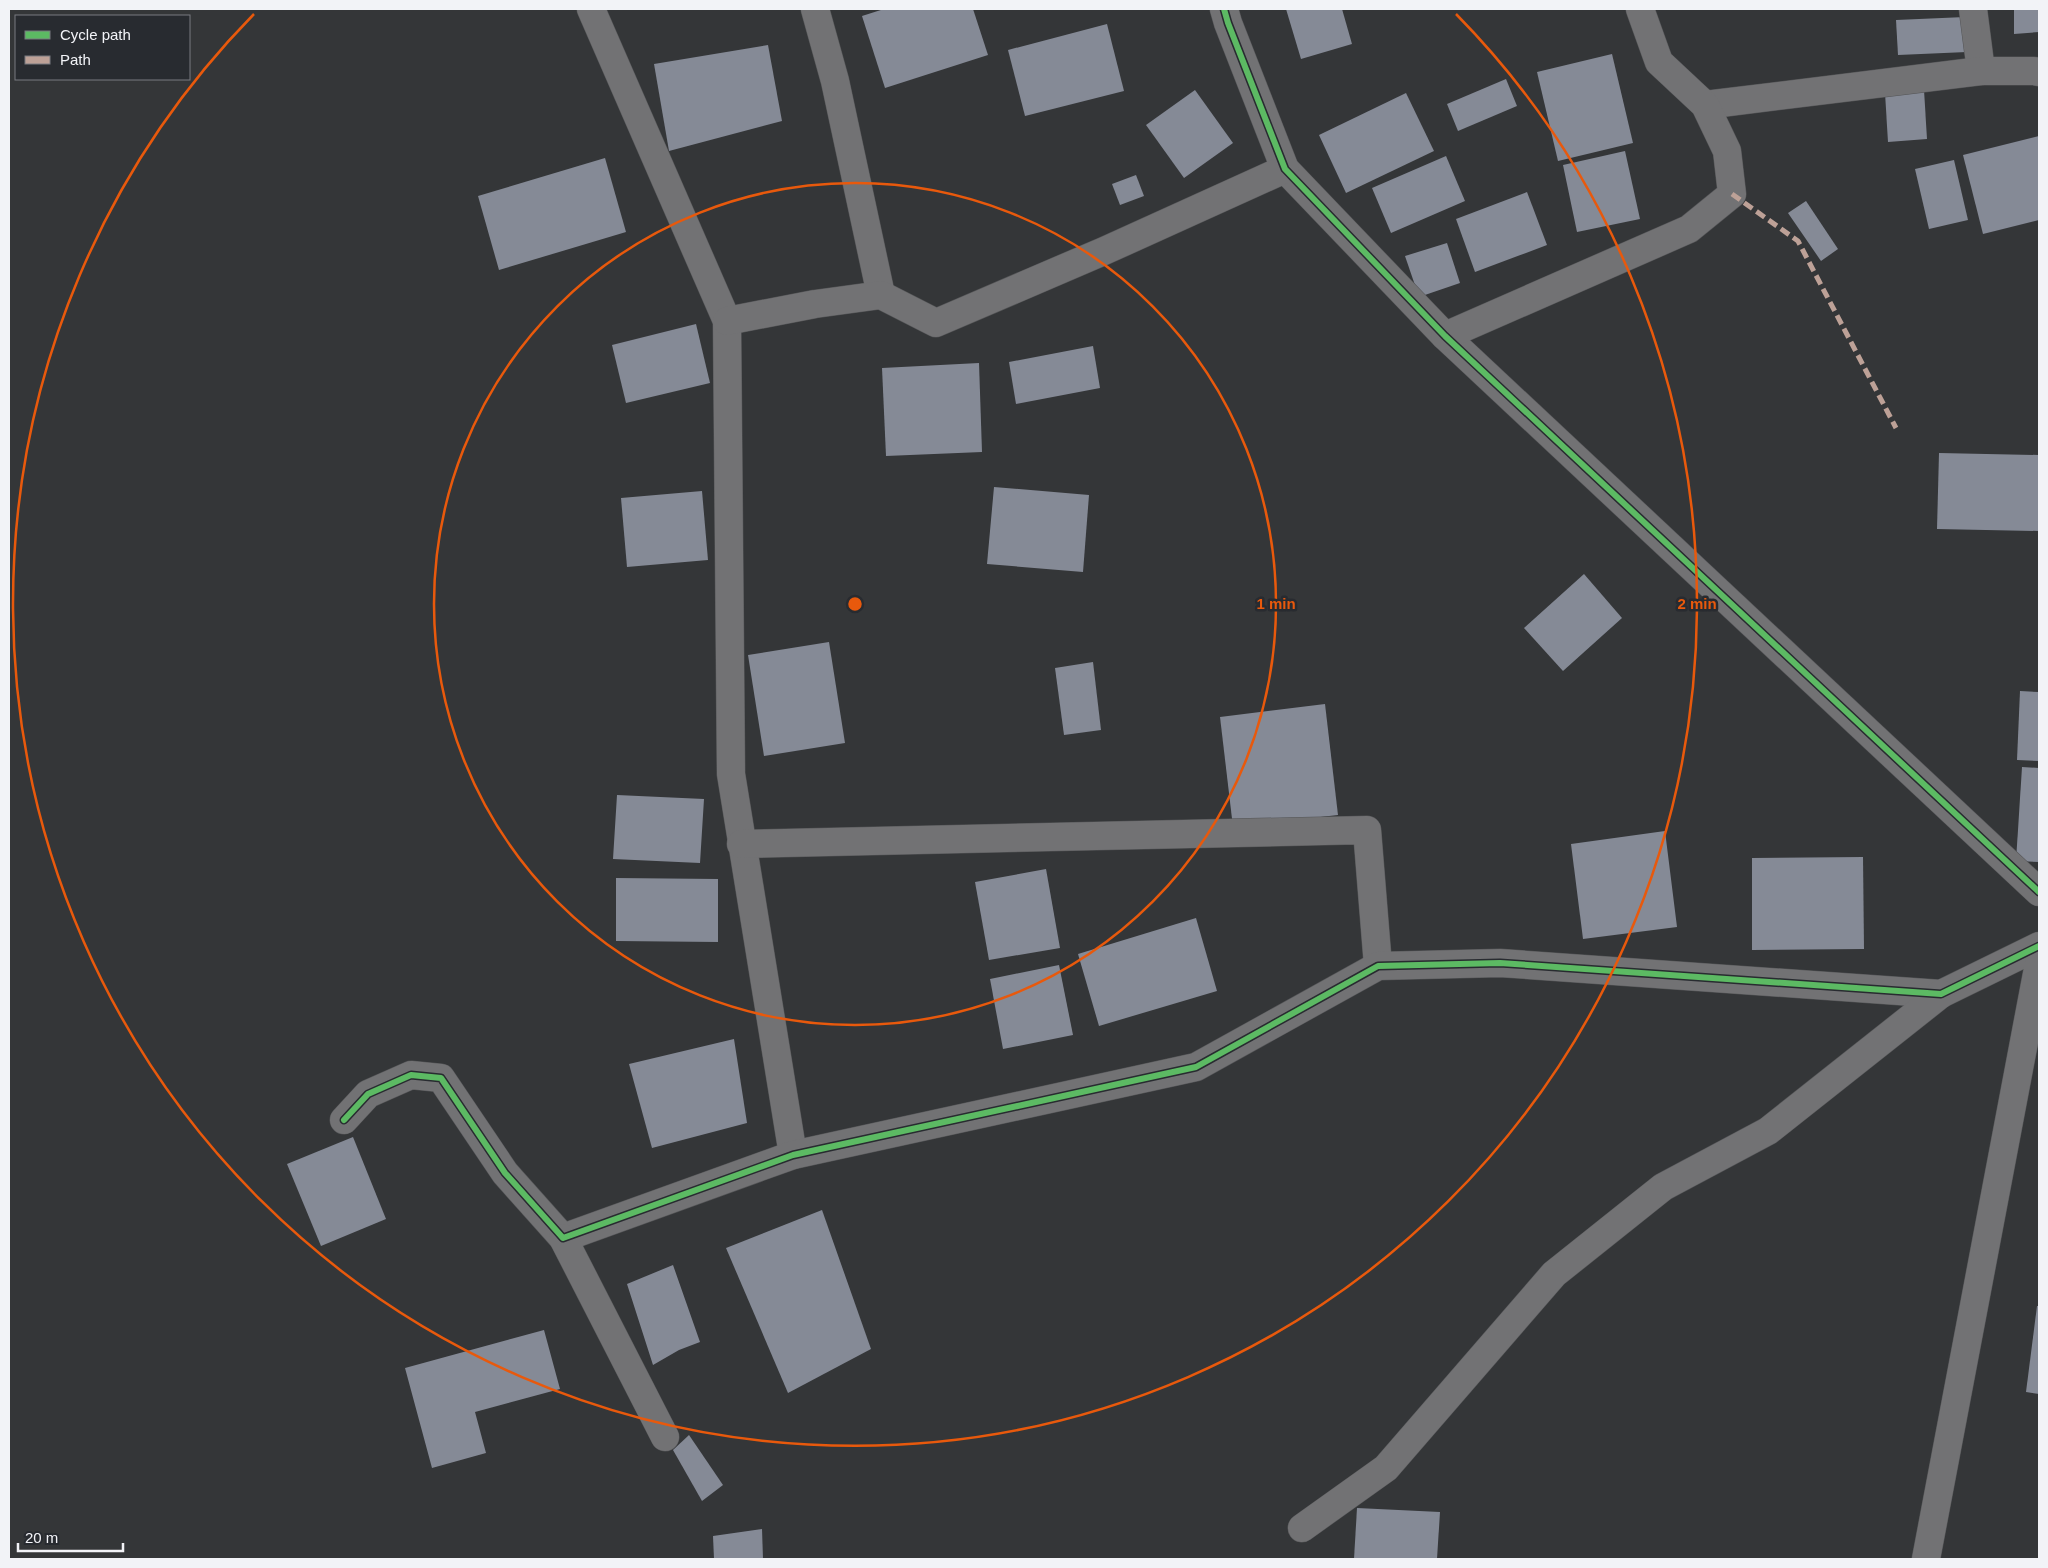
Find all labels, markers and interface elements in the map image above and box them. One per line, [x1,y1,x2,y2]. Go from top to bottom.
legend [15,15,190,80]
text: Cycle path [60,26,131,43]
text: Path [60,51,91,68]
centre of rings [846,595,864,613]
text: 1 min [1256,595,1296,612]
text: 2 min [1677,595,1717,612]
scale bar [18,1520,122,1552]
text: 20 m [25,1529,58,1546]

